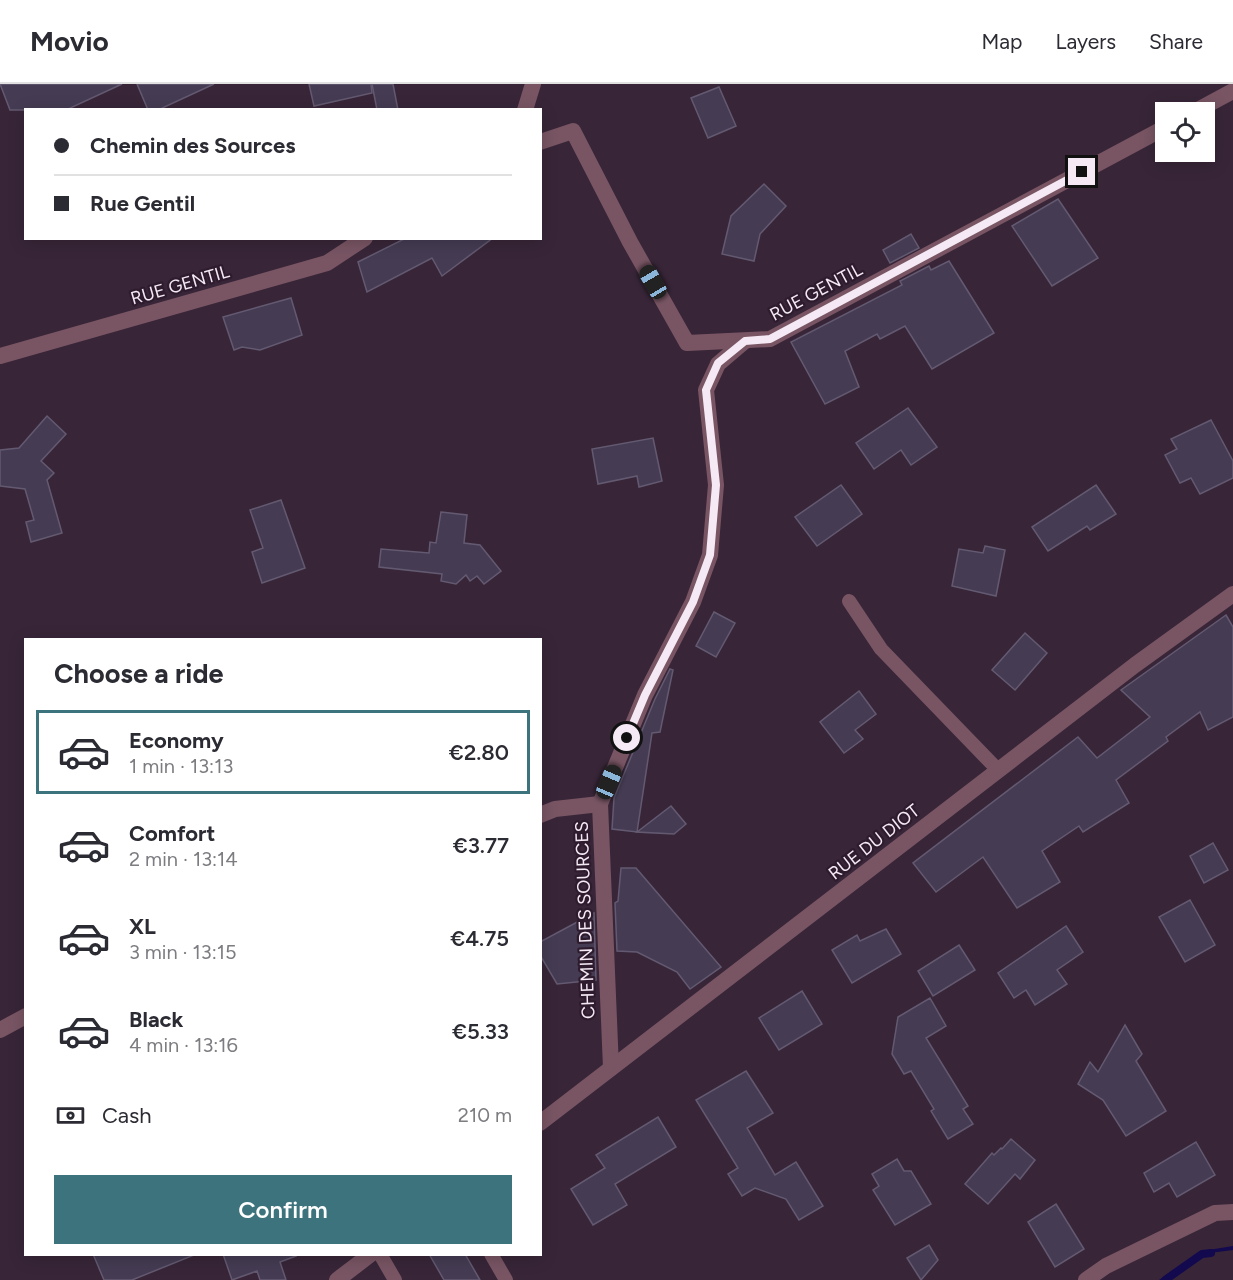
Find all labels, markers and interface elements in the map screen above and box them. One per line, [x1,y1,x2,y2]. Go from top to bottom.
text: Movio [30,24,109,58]
text: Map [982,29,1022,54]
text: Layers [1055,29,1116,54]
text: Share [1149,29,1203,54]
map controls [1155,102,1215,162]
button: locate [1155,102,1215,162]
text: Chemin des Sources [90,132,296,159]
route end [1068,158,1095,185]
text: Rue Gentil [90,190,195,217]
street label: RUE GENTIL [766,258,867,326]
street label: RUE GENTIL [128,260,232,310]
car [636,262,670,302]
text: Choose a ride [54,657,223,690]
route start [613,724,640,751]
icon: car [57,725,111,779]
text: Economy [129,727,224,754]
text: €2.80 [449,739,509,766]
text: 1 min · 13:13 [129,754,233,778]
car [594,762,624,802]
street label: RUE DU DIOT [824,800,924,884]
icon: car [57,818,111,872]
text: Comfort [129,820,215,847]
street label: CHEMIN DES SOURCES [571,821,599,1019]
text: €3.77 [453,832,509,859]
text: 2 min · 13:14 [129,847,238,871]
icon: car [57,911,111,965]
text: XL [129,913,156,940]
text: €4.75 [450,925,509,952]
text: 3 min · 13:15 [129,940,237,964]
icon: car [57,1004,111,1058]
text: Black [129,1006,183,1033]
text: €5.33 [452,1018,509,1045]
text: 4 min · 13:16 [129,1033,238,1057]
icon: cash [54,1099,87,1132]
text: Cash [102,1102,152,1129]
text: 210 m [458,1103,512,1127]
button: Confirm [54,1175,512,1244]

